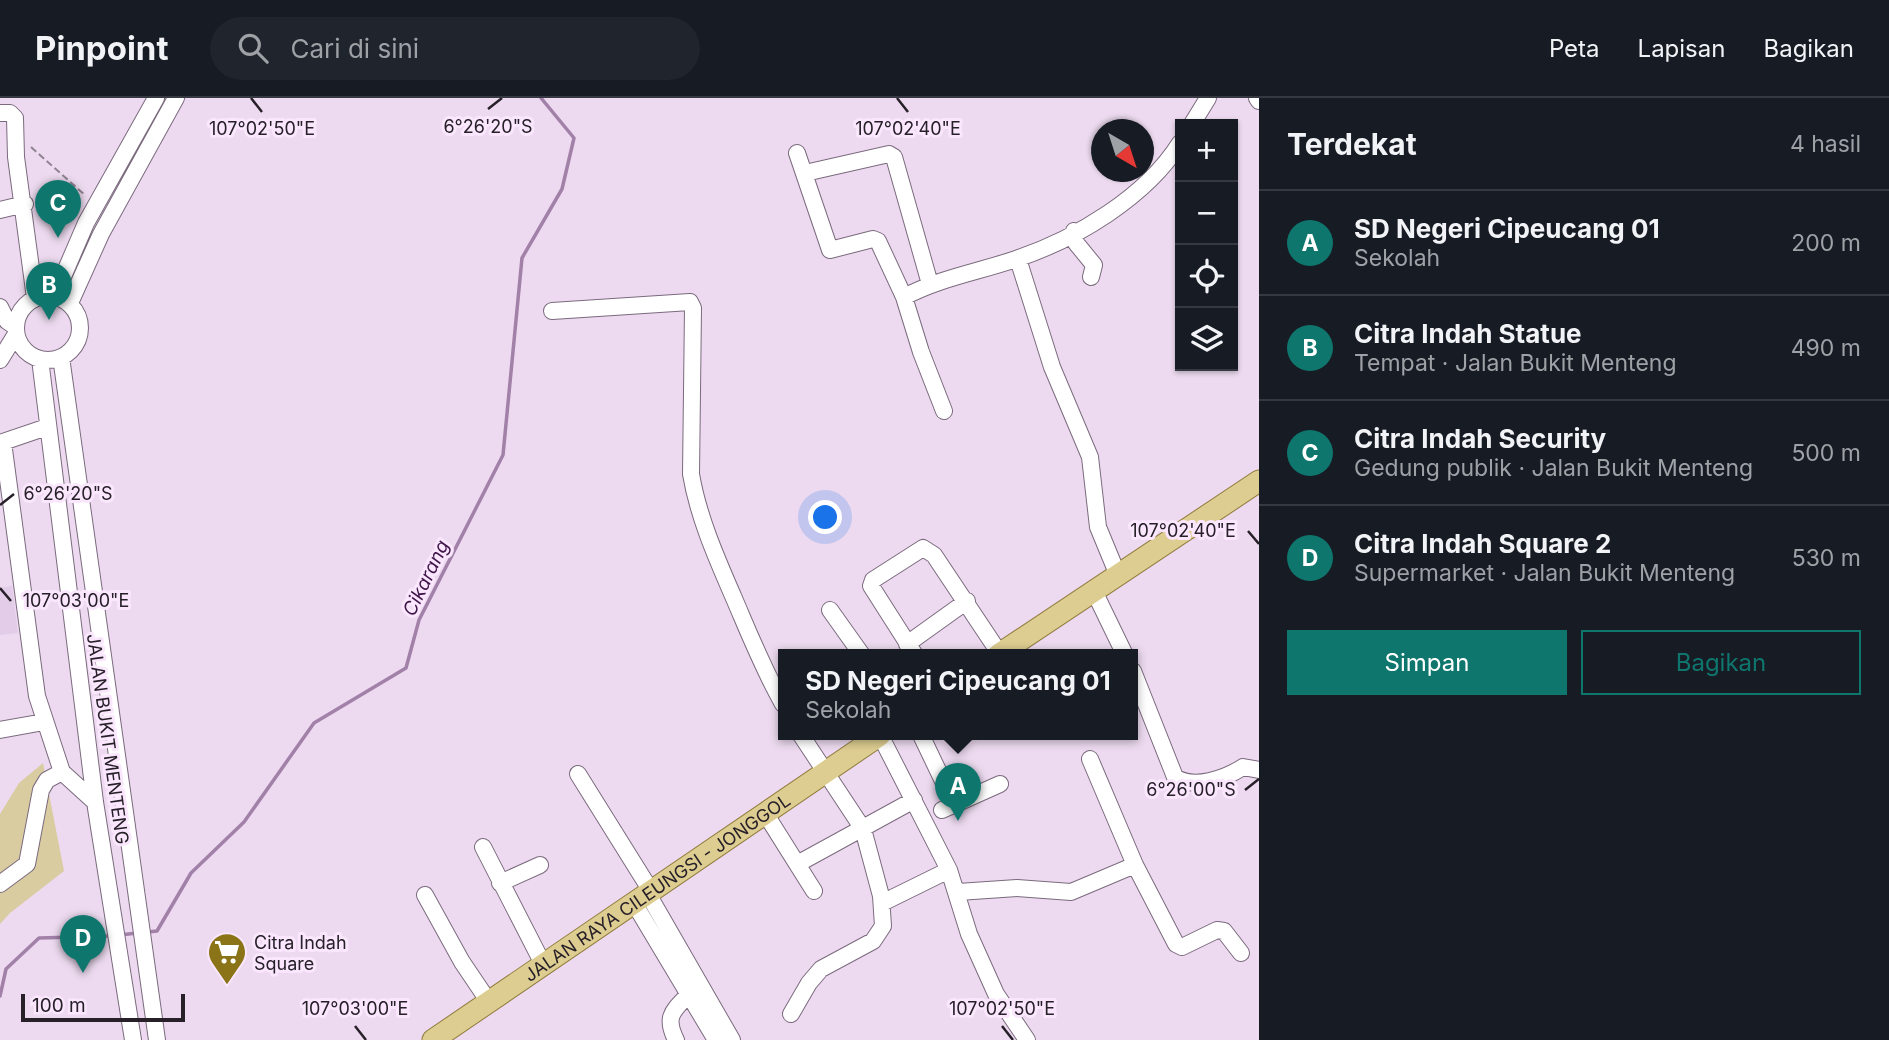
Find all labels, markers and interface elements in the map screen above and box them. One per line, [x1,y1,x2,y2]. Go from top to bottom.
search box [210,17,700,80]
text: Pinpoint [35,28,168,68]
icon: search [234,29,272,67]
text: Cari di sini [290,33,419,64]
text: Peta [1549,34,1600,63]
text: Lapisan [1638,34,1725,63]
text: Bagikan [1763,34,1854,63]
text: 6°26'20"S [443,116,533,137]
text: 107°02'50"E [209,118,315,139]
text: 107°02'40"E [855,118,961,139]
north arrow [1091,119,1154,182]
map controls [1175,119,1238,371]
button: + [1175,119,1238,182]
text: Terdekat [1287,126,1417,162]
text: 4 hasil [1790,130,1861,158]
pin: C [35,180,81,238]
button: − [1175,182,1238,245]
text: SD Negeri Cipeucang 01 [1354,213,1660,244]
text: A [1301,229,1319,257]
text: 200 m [1791,229,1861,257]
text: Sekolah [1354,244,1440,272]
button: locate [1175,245,1238,308]
pin: B [26,262,72,320]
button: layers [1175,308,1238,371]
text: Citra Indah Statue [1354,318,1582,349]
text: B [1302,334,1318,362]
text: 490 m [1791,334,1861,362]
text: Tempat · Jalan Bukit Menteng [1354,349,1677,377]
text: Citra Indah Security [1354,423,1606,454]
text: C [1301,439,1319,467]
text: 500 m [1791,439,1861,467]
text: Gedung publik · Jalan Bukit Menteng [1354,454,1753,482]
text: 6°26'20"S [23,483,113,504]
your location [808,500,842,534]
text: 107°02'40"E [1130,520,1236,541]
text: Citra Indah Square 2 [1354,528,1611,559]
water label: Cikarang [398,536,454,620]
text: D [1302,544,1318,572]
text: 530 m [1792,544,1861,572]
text: Supermarket · Jalan Bukit Menteng [1354,559,1735,587]
text: 107°03'00"E [23,590,129,611]
button: Simpan [1287,630,1567,695]
button: Bagikan [1581,630,1861,695]
street label: JALAN BUKIT MENTENG [83,632,133,846]
popup [778,649,1138,740]
text: SD Negeri Cipeucang 01 [805,665,1111,696]
text: Sekolah [805,696,891,724]
pin: A [935,763,981,821]
text: 6°26'00"S [1146,779,1236,800]
street label: JALAN RAYA CILEUNGSI - JONGGOL [520,789,794,985]
pin: D [60,915,106,973]
supermarket icon: Citra Indah Square [206,931,248,986]
place label: Citra Indah Square [254,932,347,974]
scale bar [21,991,186,1023]
text: 100 m [32,994,86,1017]
text: 107°03'00"E [302,998,408,1019]
text: 107°02'50"E [949,998,1055,1019]

